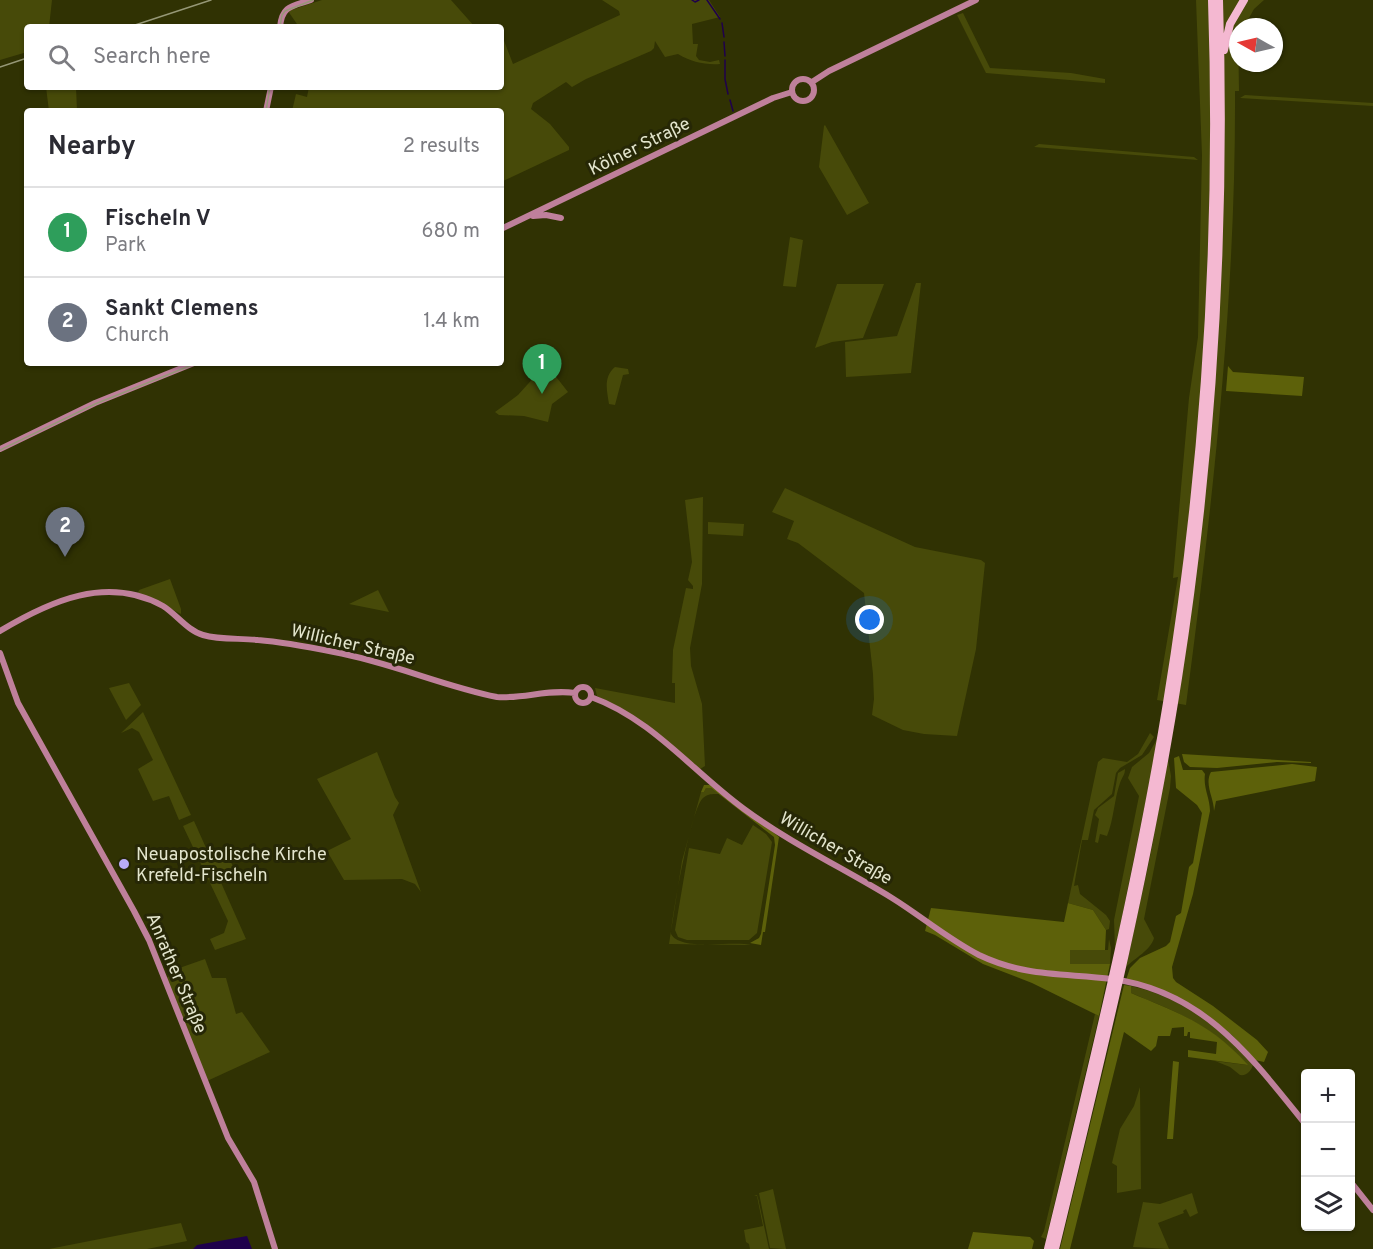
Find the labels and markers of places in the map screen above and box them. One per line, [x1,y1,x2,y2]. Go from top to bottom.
pin: 1 [522,344,562,394]
pin: 2 [46,508,84,557]
place label: Neuapostolische Kirche Krefeld-Fischeln [136,844,327,888]
marker: Neuapostolische Kirche Krefeld-Fischeln [117,857,131,871]

